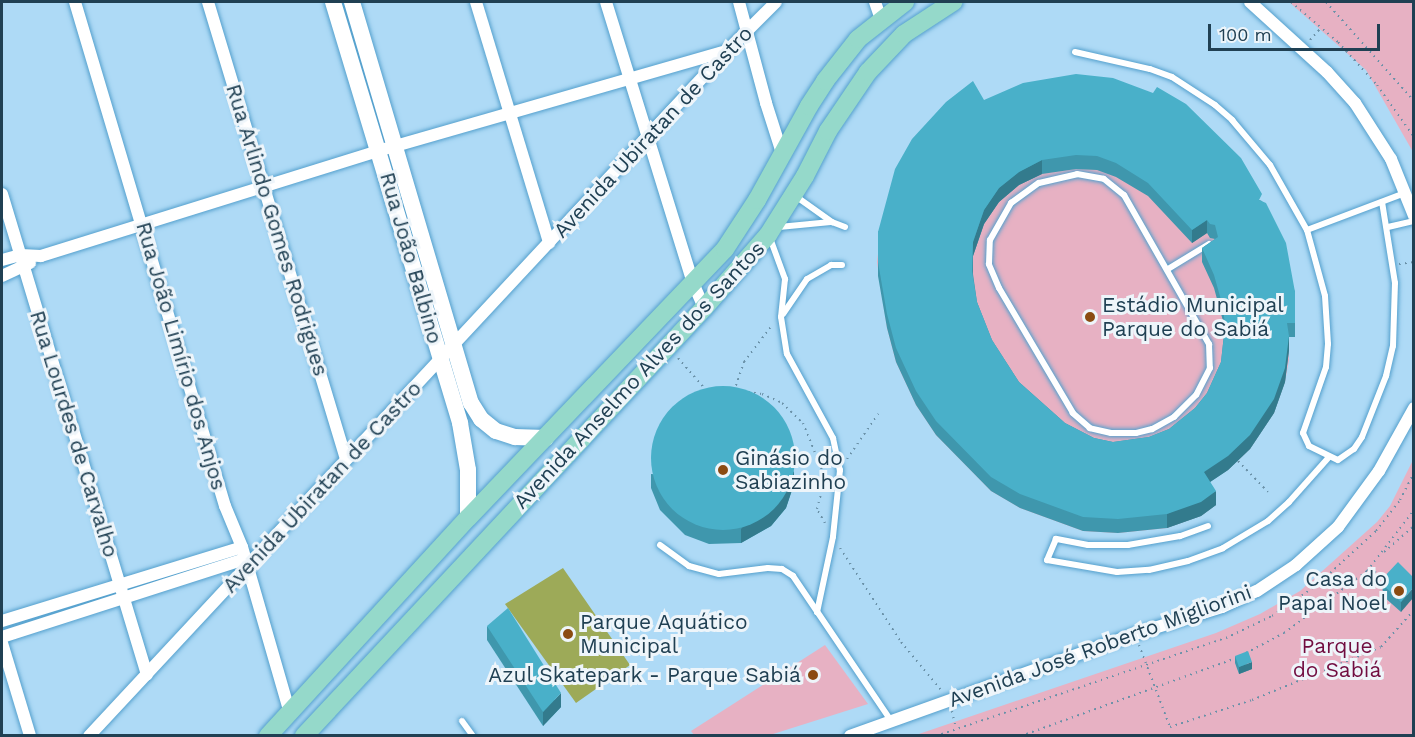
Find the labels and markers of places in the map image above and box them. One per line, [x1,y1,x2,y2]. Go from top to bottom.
place label: Estádio Municipal Parque do Sabiá [1102,292,1284,342]
marker: Estádio Municipal Parque do Sabiá [1083,310,1097,324]
place label: Ginásio do Sabiazinho [735,445,846,495]
marker: Ginásio do Sabiazinho [716,463,730,477]
place label: Casa do Papai Noel [1278,566,1387,616]
marker: Casa do Papai Noel [1392,584,1406,598]
place label: Parque Aquático Municipal [580,609,748,659]
marker: Parque Aquático Municipal [561,627,575,641]
place label: Azul Skatepark - Parque Sabiá [487,662,801,688]
marker: Azul Skatepark - Parque Sabiá [806,668,820,682]

